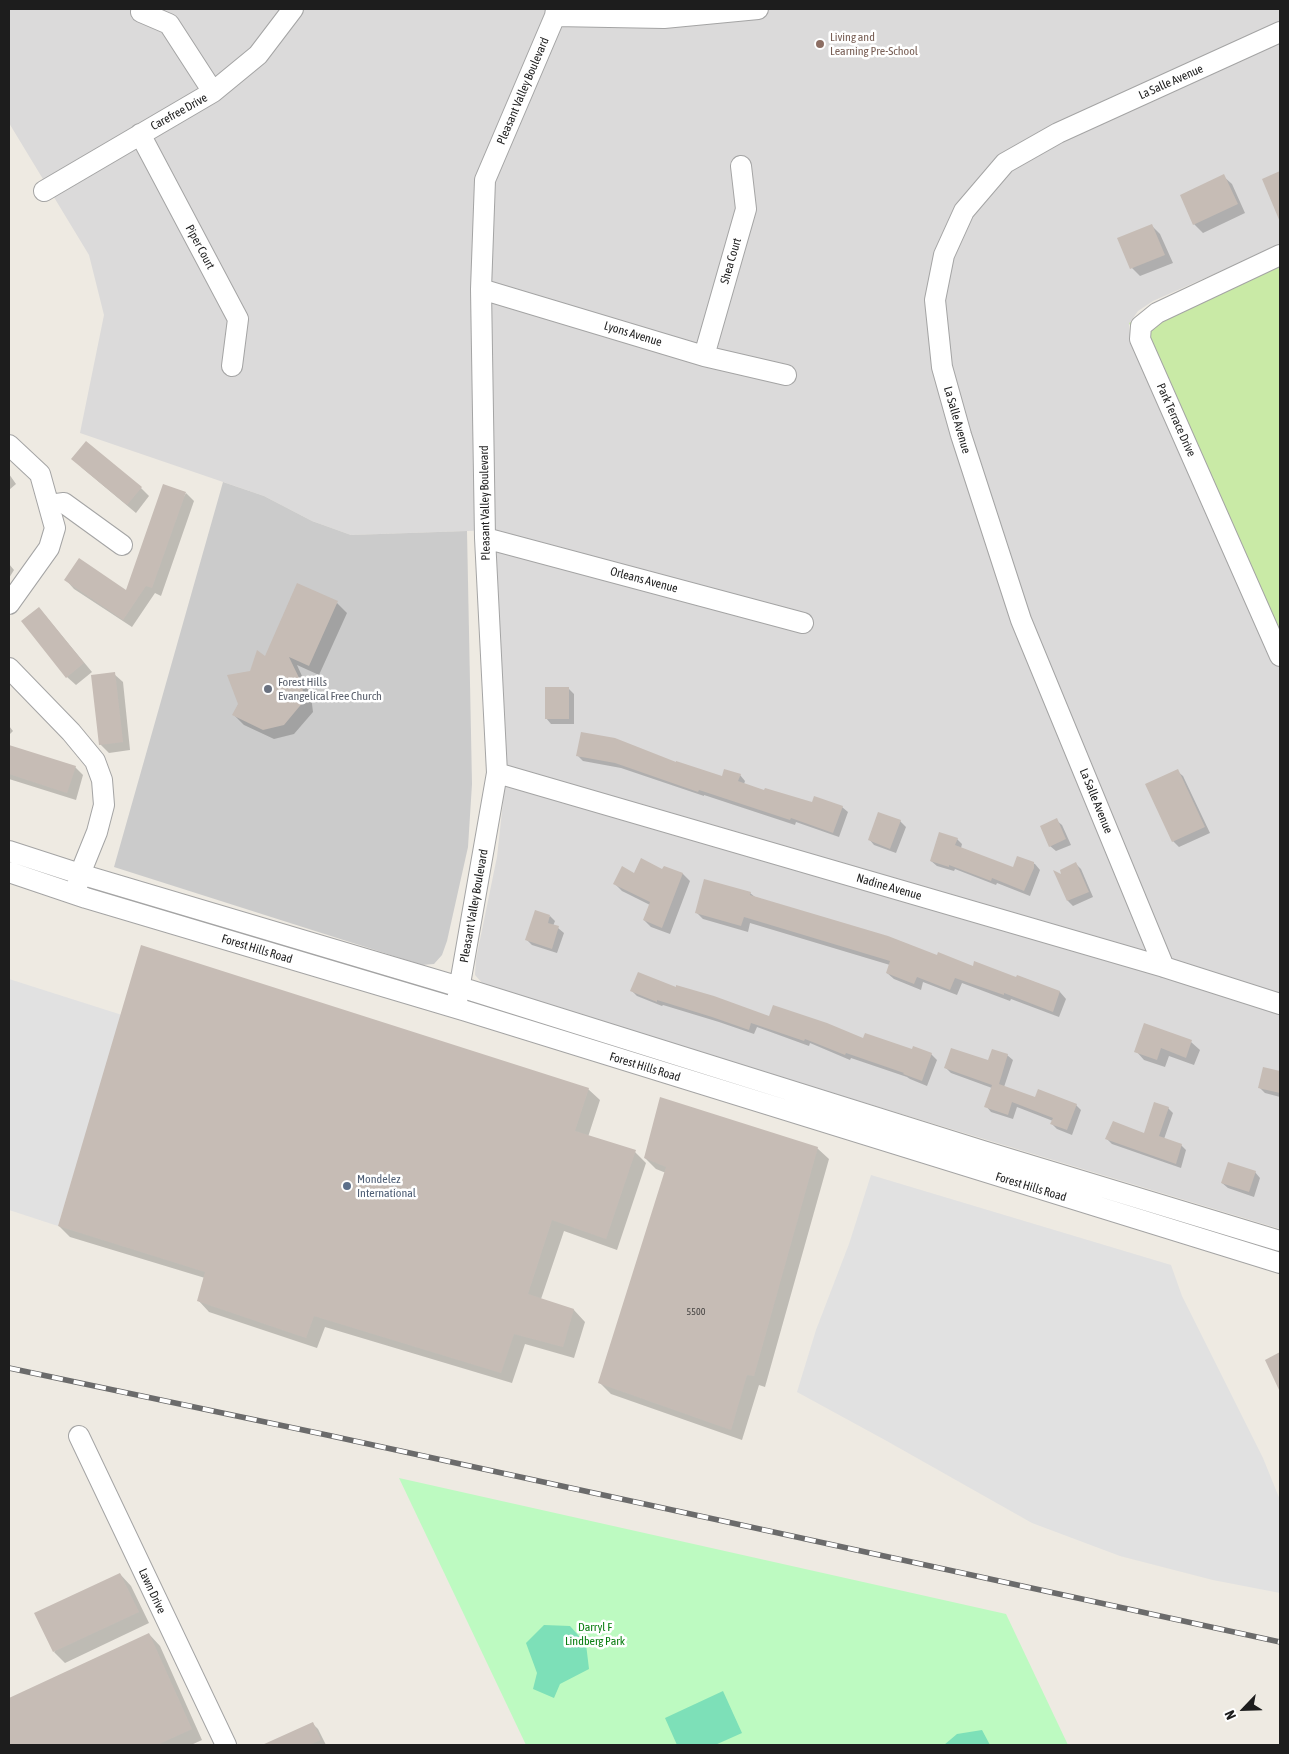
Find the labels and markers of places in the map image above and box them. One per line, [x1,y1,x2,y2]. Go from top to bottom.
place label: Living and Learning Pre-School [830,30,918,58]
marker: Living and Learning Pre-School [814,38,826,50]
place label: Forest Hills Evangelical Free Church [278,675,382,703]
marker: Forest Hills Evangelical Free Church [262,683,274,695]
place label: Mondelez International [357,1172,416,1200]
marker: Mondelez International [341,1180,353,1192]

